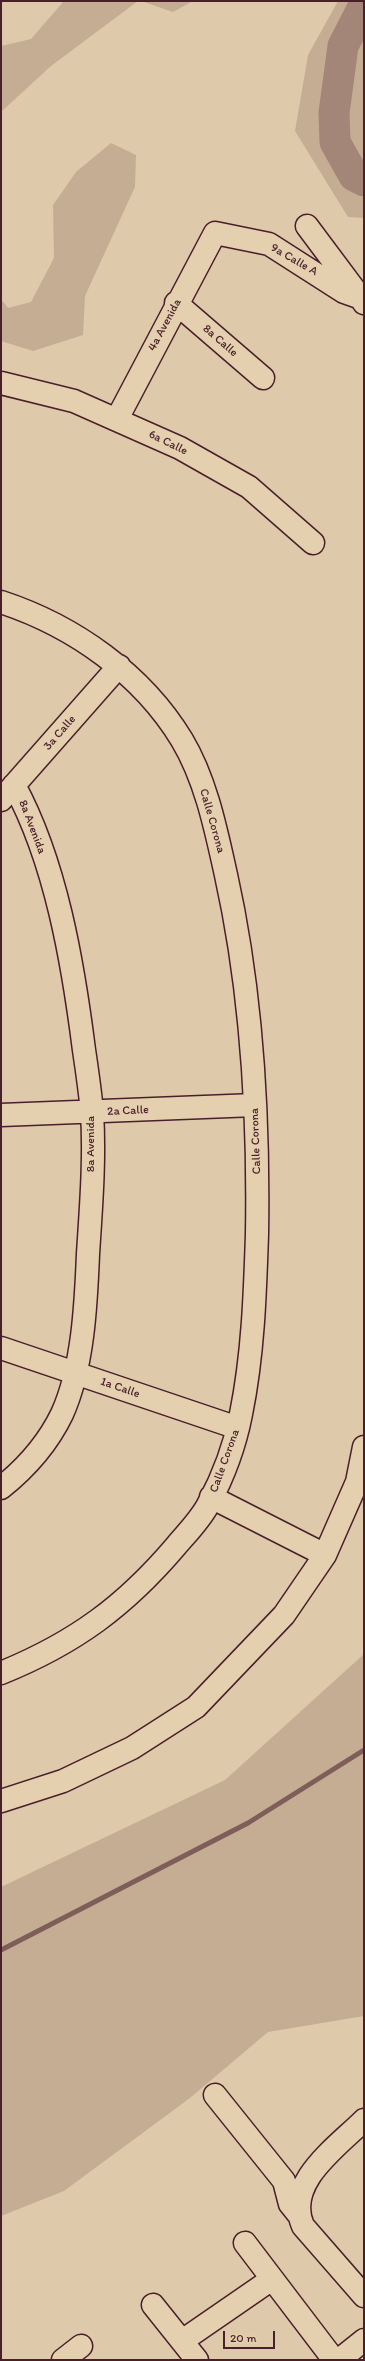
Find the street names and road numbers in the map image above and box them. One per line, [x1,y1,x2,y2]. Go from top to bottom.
street label: 9a Calle A [268,241,320,279]
street label: 4a Avenida [145,296,185,354]
street label: 8a Calle [199,322,241,360]
street label: 6a Calle [146,427,190,459]
street label: 3a Calle [41,712,79,754]
street label: Calle Corona [196,787,228,855]
street label: 8a Avenida [15,798,49,856]
street label: 2a Calle [107,1103,149,1119]
street label: Calle Corona [248,1108,264,1174]
street label: 8a Avenida [84,1116,98,1172]
street label: 1a Calle [98,1375,142,1401]
street label: Calle Corona [207,1427,243,1495]

